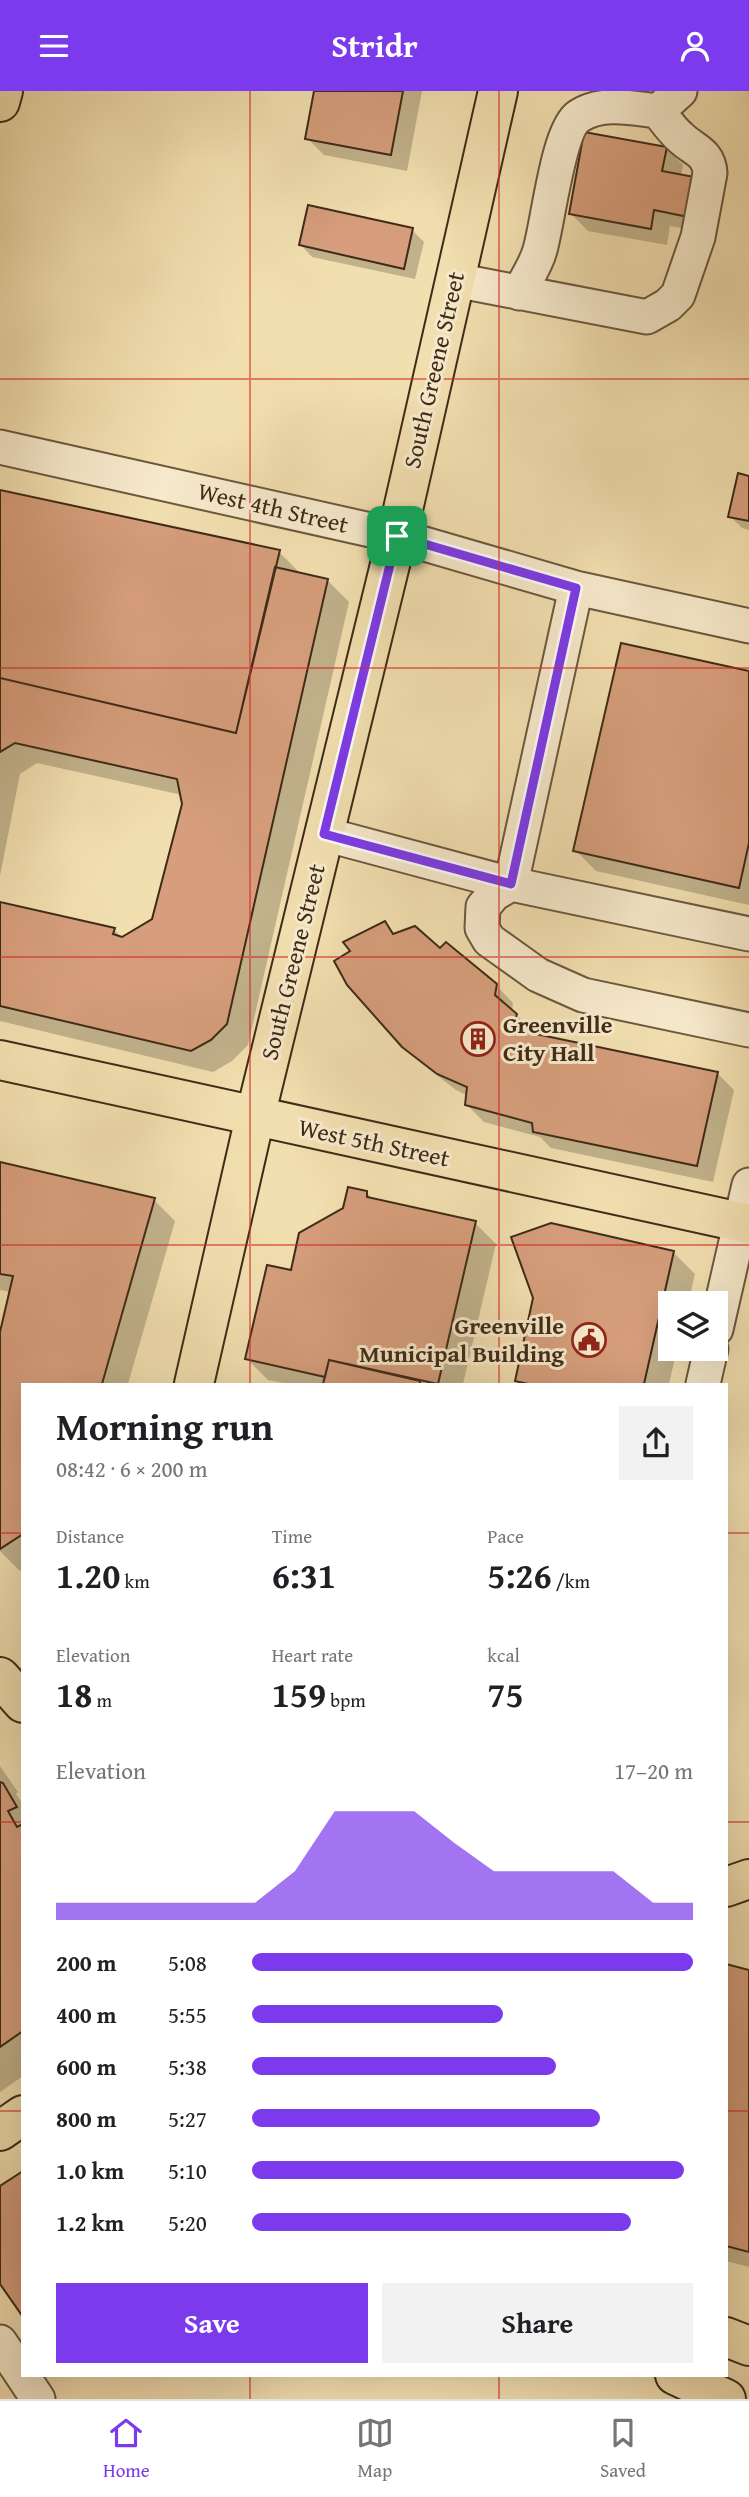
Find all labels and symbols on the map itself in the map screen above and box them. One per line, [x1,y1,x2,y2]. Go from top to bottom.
street label: South Greene Street [394,267,473,472]
street label: West 4th Street [194,473,352,542]
pin [367,506,427,566]
street label: South Greene Street [251,860,334,1064]
place label: Greenville City Hall [503,1007,613,1070]
building icon: Greenville City Hall [459,1020,497,1058]
street label: West 5th Street [295,1109,453,1176]
place label: Greenville Municipal Building [359,1308,564,1371]
public building icon: Greenville Municipal Building [570,1321,608,1359]

